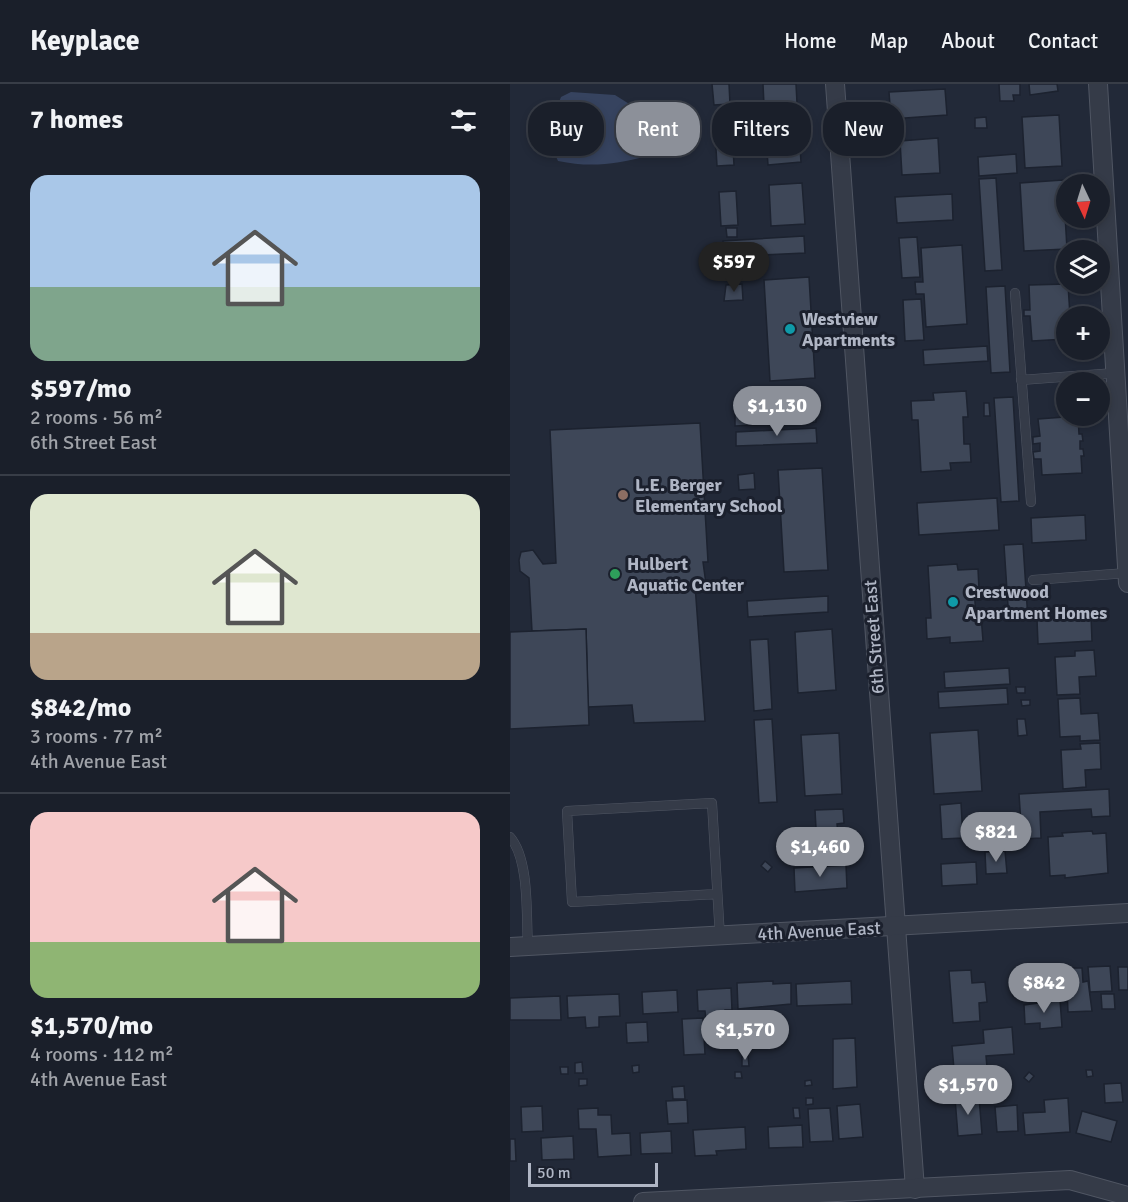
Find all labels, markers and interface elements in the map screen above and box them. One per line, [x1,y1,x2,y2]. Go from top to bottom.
text: Keyplace [30,24,140,58]
text: Home [784,28,837,54]
text: Map [870,28,908,54]
text: About [941,28,995,54]
text: Contact [1028,28,1098,54]
chip: Buy [528,102,604,156]
chip: Rent [616,102,700,156]
chip: Filters [712,102,811,156]
chip: New [823,102,904,156]
text: 7 homes [30,104,123,136]
icon: filters [447,104,480,137]
north arrow [1056,174,1110,228]
map controls [1056,174,1110,426]
icon: home [201,214,309,322]
button: layers [1056,240,1110,294]
pin: $597 [698,242,770,293]
text: $597 [712,249,756,274]
button: + [1056,306,1110,360]
place label: Westview Apartments [802,308,895,351]
marker: Westview Apartments [783,322,797,336]
button: − [1056,372,1110,426]
text: $597/mo [30,373,131,405]
pin: $1,130 [728,386,826,437]
text: $1,130 [747,393,807,418]
text: 2 rooms · 56 m² [30,405,163,430]
text: 6th Street East [30,430,157,455]
place label: L.E. Berger Elementary School [635,474,783,517]
marker: L.E. Berger Elementary School [616,488,630,502]
icon: home [201,533,309,641]
place label: Hulbert Aquatic Center [627,553,745,596]
marker: Hulbert Aquatic Center [608,567,622,581]
street label: 6th Street East [859,579,889,695]
place label: Crestwood Apartment Homes [965,581,1107,624]
marker: Crestwood Apartment Homes [946,595,960,609]
text: $842/mo [30,692,131,724]
text: 3 rooms · 77 m² [30,724,163,749]
text: 4th Avenue East [30,749,167,774]
pin: $821 [960,812,1032,863]
text: $821 [974,819,1018,844]
pin: $1,460 [771,827,869,878]
text: $1,460 [790,834,850,859]
icon: home [201,851,309,959]
street label: 4th Avenue East [757,917,881,945]
pin: $842 [1008,963,1080,1014]
text: $842 [1022,970,1066,995]
text: $1,570/mo [30,1010,153,1042]
pin: $1,570 [696,1010,794,1061]
text: $1,570 [715,1017,775,1042]
text: 4 rooms · 112 m² [30,1042,174,1067]
pin: $1,570 [919,1065,1017,1116]
text: 4th Avenue East [30,1067,167,1092]
text: $1,570 [938,1072,998,1097]
scale bar [528,1160,658,1188]
text: 50 m [537,1163,571,1183]

